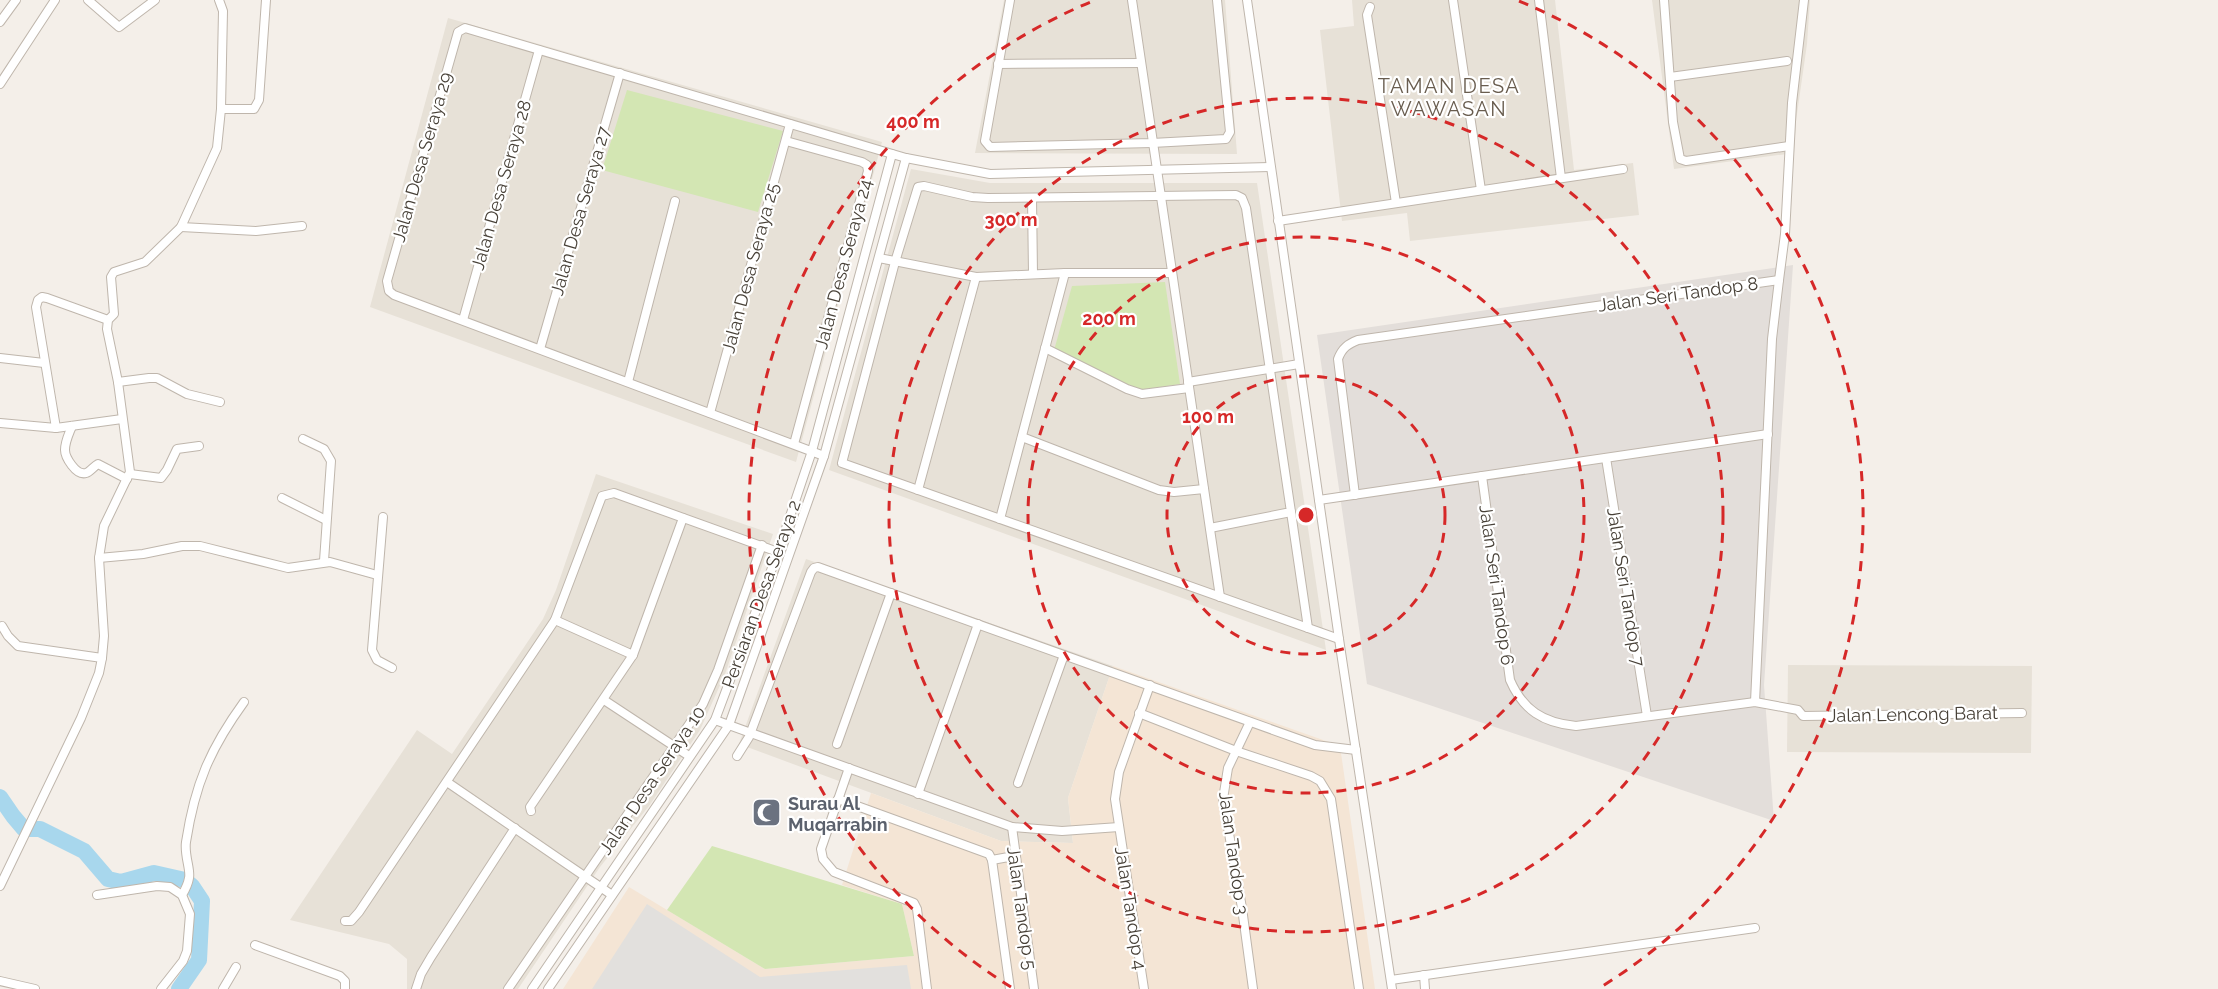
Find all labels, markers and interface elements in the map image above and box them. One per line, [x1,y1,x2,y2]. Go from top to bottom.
street label: Jalan Desa Seraya 29 [388,70,456,244]
district label: TAMAN DESA WAWASAN [1378,74,1520,121]
street label: Jalan Desa Seraya 28 [467,98,535,272]
text: 400 m [886,111,940,132]
street label: Jalan Desa Seraya 27 [546,124,614,298]
street label: Jalan Desa Seraya 24 [810,177,876,351]
street label: Jalan Desa Seraya 25 [717,181,783,355]
text: 300 m [984,209,1038,230]
street label: Jalan Seri Tandop 8 [1597,272,1759,316]
text: 200 m [1082,308,1136,329]
text: 100 m [1182,406,1234,427]
street label: Persiaran Desa Seraya 2 [717,497,805,691]
street label: Jalan Seri Tandop 6 [1475,503,1519,667]
centre of rings [1296,505,1316,525]
street label: Jalan Seri Tandop 7 [1603,506,1649,668]
street label: Jalan Desa Seraya 10 [594,702,710,858]
street label: Jalan Lencong Barat [1828,702,1998,726]
street label: Jalan Tandop 3 [1215,790,1253,916]
place label: Surau Al Muqarrabin [788,793,888,835]
mosque icon: Surau Al Muqarrabin [751,797,783,829]
street label: Jalan Tandop 5 [1003,845,1041,971]
street label: Jalan Tandop 4 [1111,845,1151,971]

